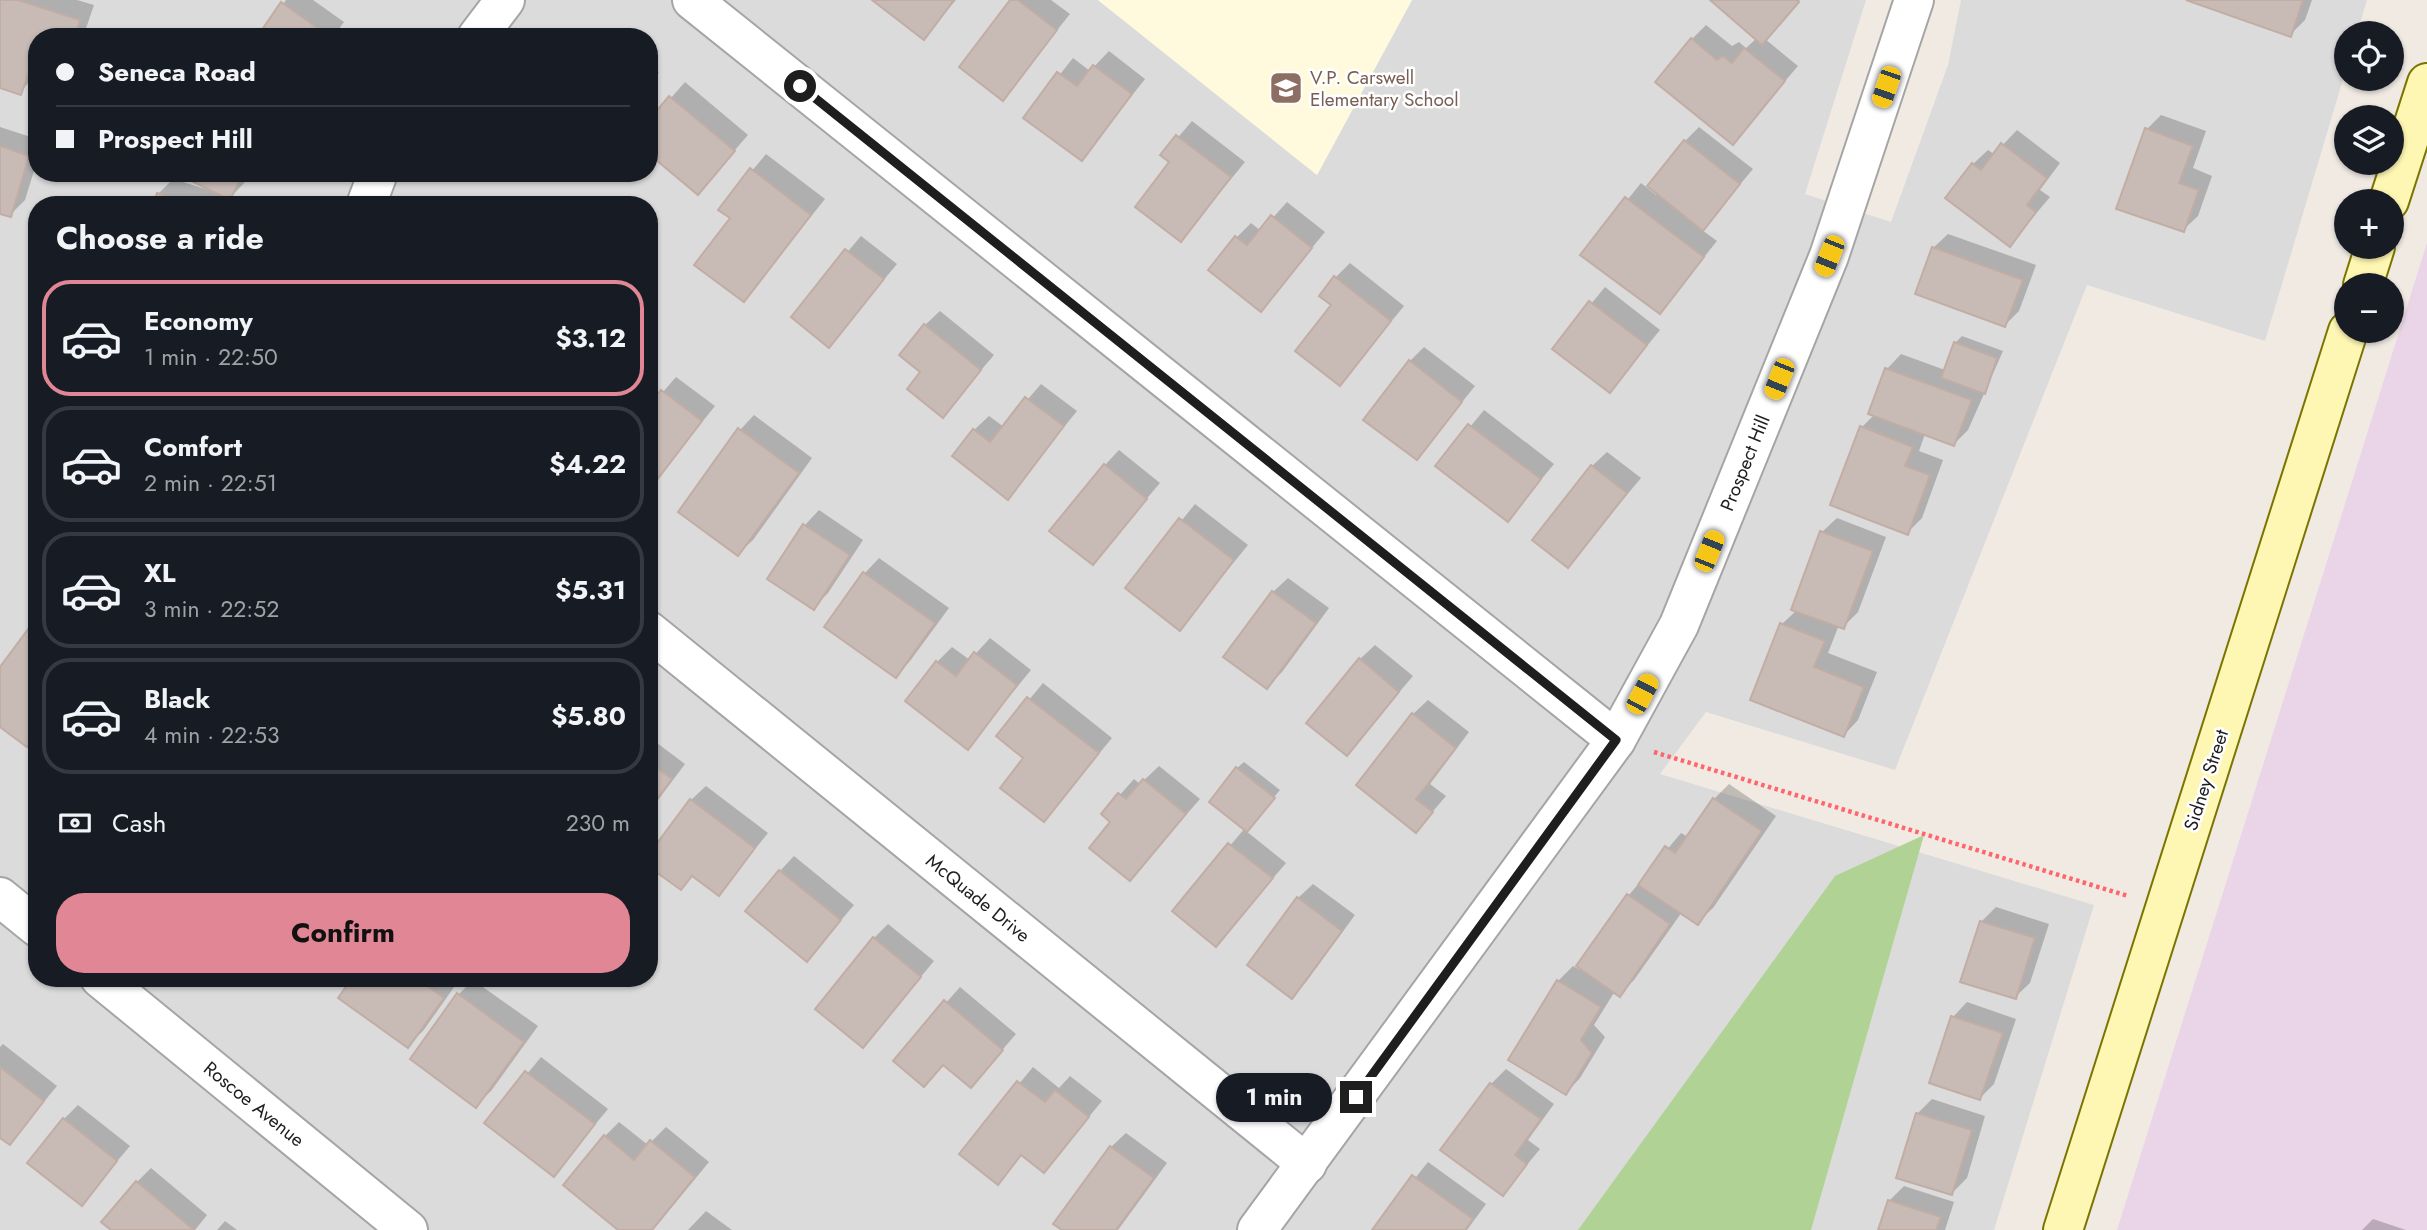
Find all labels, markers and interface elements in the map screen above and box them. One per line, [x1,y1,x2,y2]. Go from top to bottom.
map controls [2334,21,2404,343]
button: locate [2334,21,2404,91]
text: Seneca Road [98,53,256,91]
place label: V.P. Carswell Elementary School [1310,64,1459,113]
car [1870,64,1903,110]
school or university icon: V.P. Carswell Elementary School [1267,69,1305,107]
route start [784,70,816,102]
button: layers [2334,105,2404,175]
text: Prospect Hill [98,120,253,158]
button: + [2334,189,2404,259]
text: Choose a ride [56,215,264,261]
car [1812,233,1847,279]
button: − [2334,273,2404,343]
text: Economy [144,302,253,340]
icon: car [60,307,123,370]
text: $3.12 [555,319,626,357]
text: 1 min · 22:50 [144,340,278,374]
car [1762,356,1797,402]
street label: Prospect Hill [1713,411,1777,515]
text: Comfort [144,428,242,466]
icon: car [60,433,123,496]
text: $4.22 [549,445,626,483]
text: 2 min · 22:51 [144,466,277,500]
car [1692,528,1727,574]
text: XL [144,554,176,592]
icon: car [60,559,123,622]
text: $5.31 [555,571,626,609]
text: 3 min · 22:52 [144,592,279,626]
car [1623,671,1662,717]
text: Black [144,680,210,718]
icon: car [60,685,123,748]
text: $5.80 [551,697,626,735]
text: 4 min · 22:53 [144,718,280,752]
street label: Sidney Street [2177,725,2235,834]
icon: cash [56,804,94,842]
text: Cash [112,804,166,842]
text: 230 m [566,806,630,840]
street label: McQuade Drive [920,847,1036,949]
button: Confirm [56,893,630,973]
street label: Roscoe Avenue [198,1055,310,1153]
callout: 1 min [1216,1072,1332,1122]
text: 1 min [1245,1080,1303,1114]
route end [1340,1081,1372,1113]

